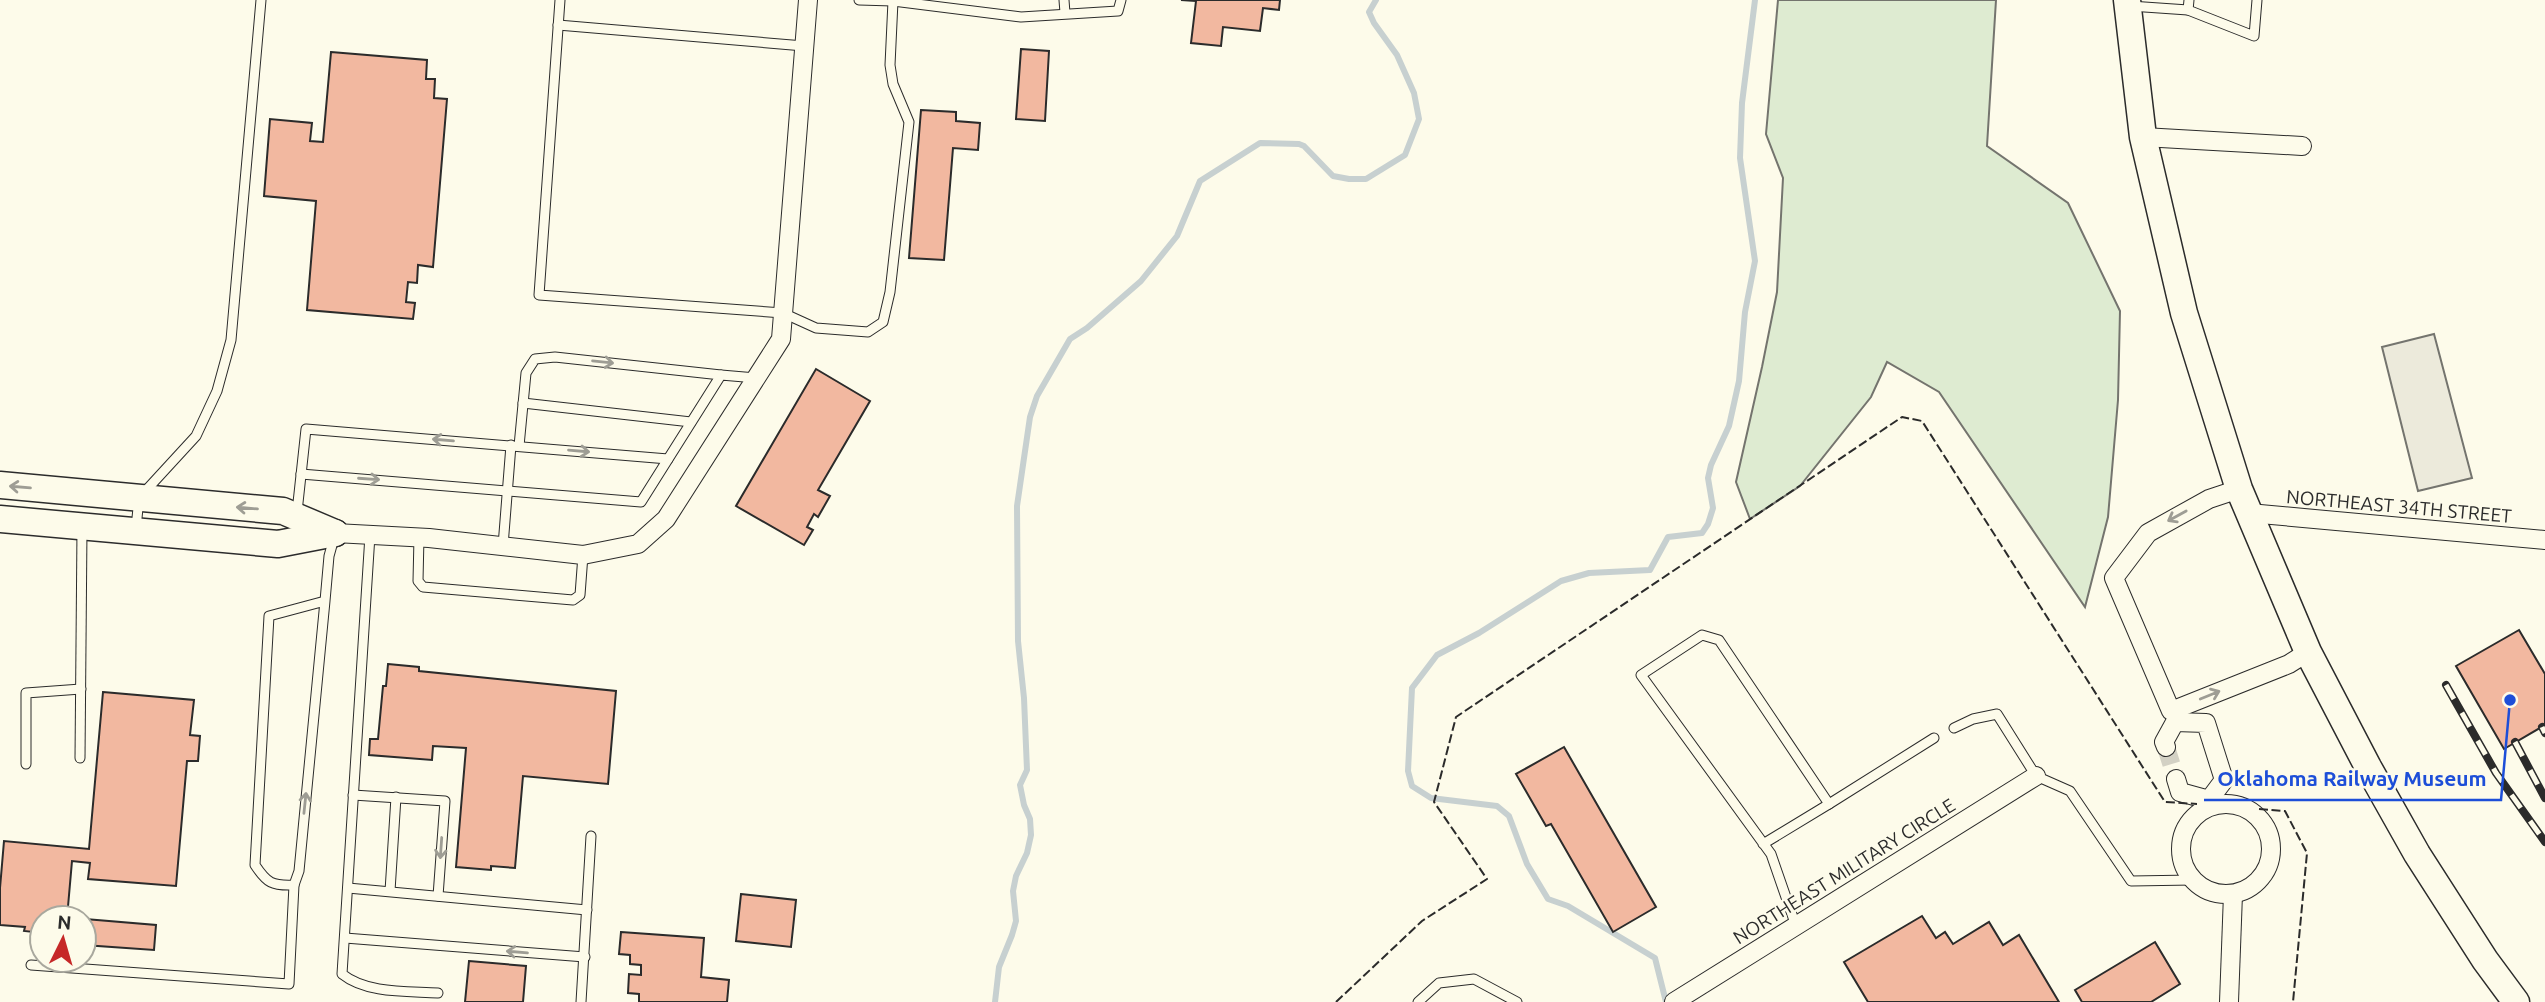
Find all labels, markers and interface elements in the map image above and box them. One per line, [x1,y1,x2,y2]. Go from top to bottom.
one-way arrow [591,356,614,369]
one-way arrow [432,433,455,446]
one-way arrow [567,445,590,458]
one-way arrow [357,473,380,486]
one-way arrow [9,480,32,493]
street label: NORTHEAST 34TH STREET [2285,485,2513,527]
one-way arrow [236,501,258,514]
one-way arrow [2167,510,2188,523]
one-way arrow [2198,688,2220,701]
callout: Oklahoma Railway Museum [2204,758,2501,800]
text: Oklahoma Railway Museum [2217,766,2487,790]
one-way arrow [299,792,312,815]
street label: NORTHEAST MILITARY CIRCLE [1729,793,1959,949]
one-way arrow [435,836,448,859]
north arrow [28,904,98,974]
text: N [56,910,73,934]
one-way arrow [506,945,529,958]

